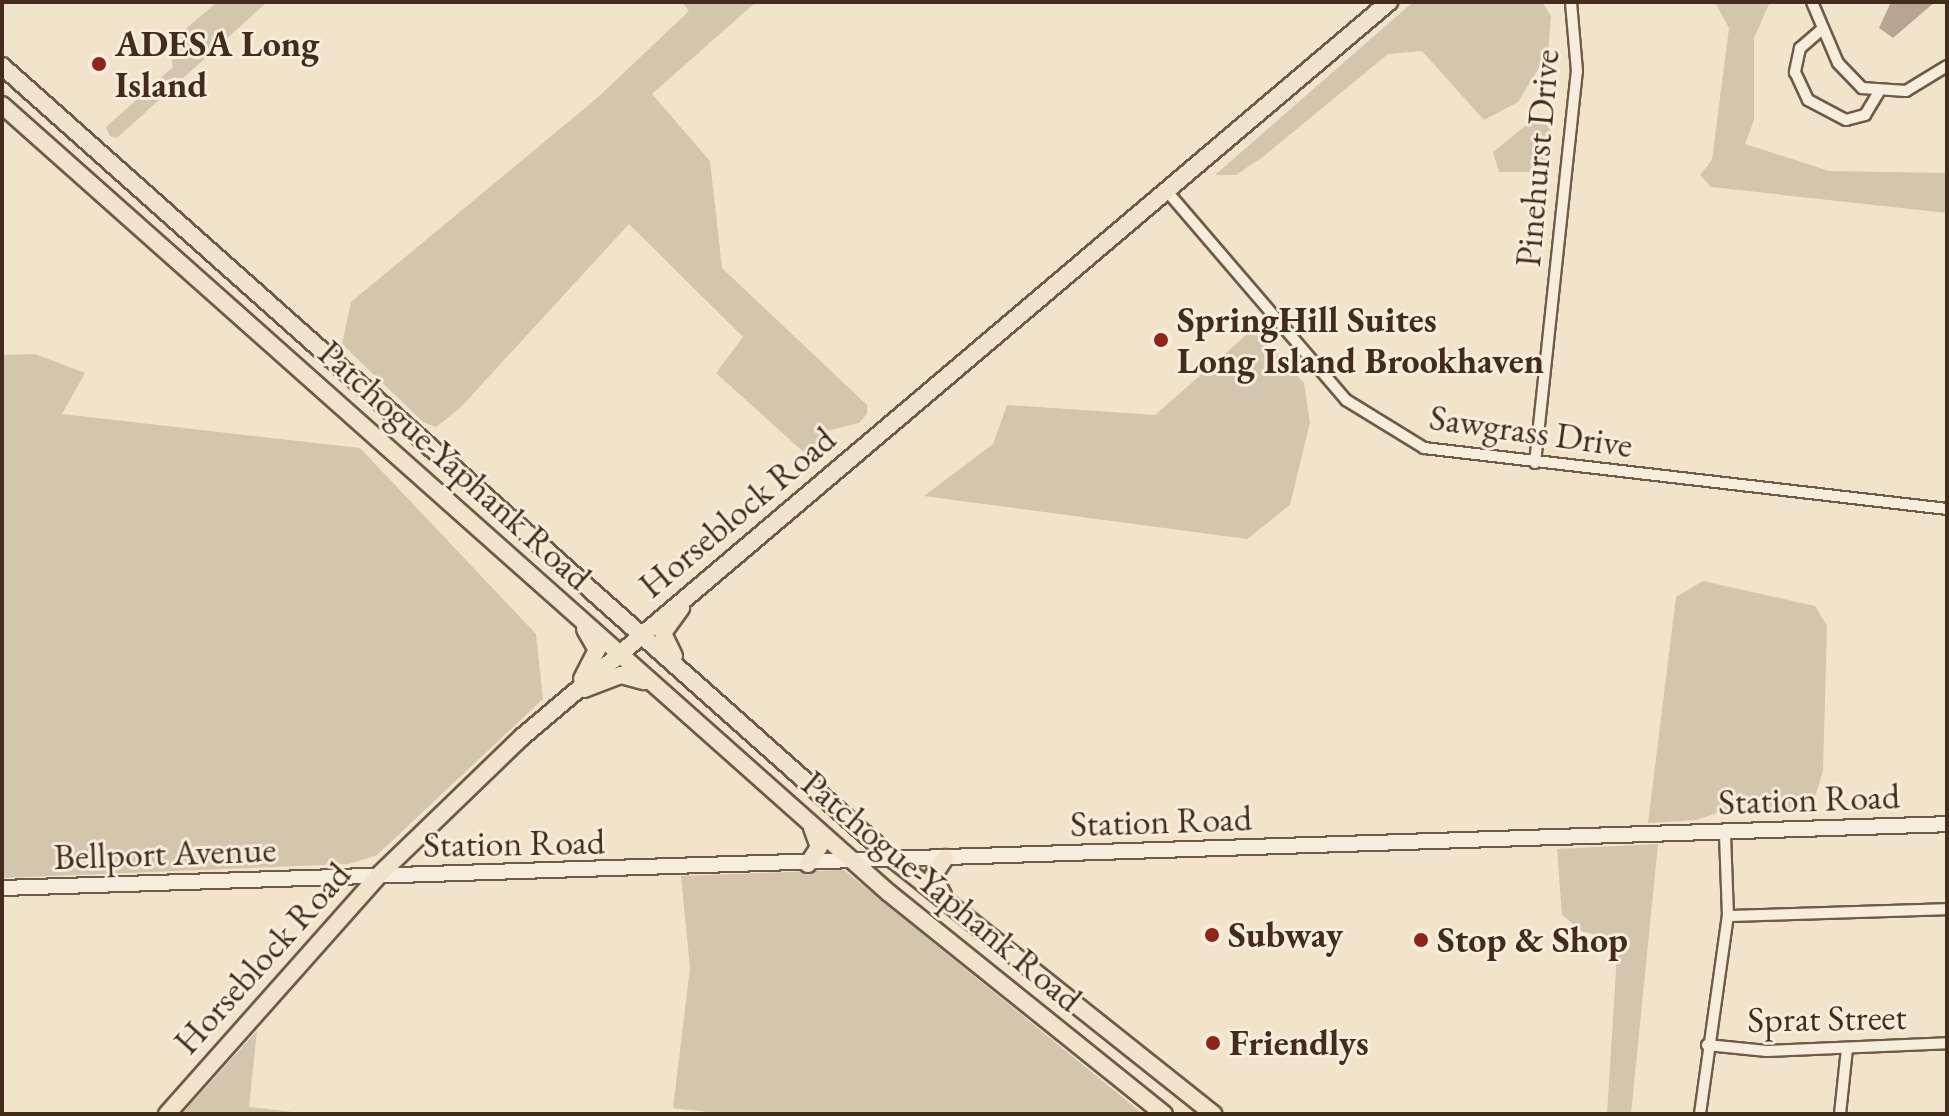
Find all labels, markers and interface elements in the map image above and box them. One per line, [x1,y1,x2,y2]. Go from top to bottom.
place label: ADESA Long Island [115,21,319,106]
street label: Pinehurst Drive [1506,47,1568,269]
marker: ADESA Long Island [90,55,108,73]
place label: SpringHill Suites Long Island Brookhaven [1177,297,1544,382]
street label: Patchogue-Yaphank Road [310,331,600,599]
marker: SpringHill Suites Long Island Brookhaven [1152,331,1170,349]
street label: Sawgrass Drive [1427,395,1635,467]
street label: Horseblock Road [630,417,844,607]
street label: Patchogue-Yaphank Road [793,761,1091,1021]
street label: Station Road [1717,774,1901,824]
street label: Station Road [1069,796,1253,846]
street label: Station Road [423,820,605,866]
street label: Bellport Avenue [53,828,277,878]
street label: Horseblock Road [165,853,359,1063]
place label: Subway [1228,913,1343,957]
place label: Stop & Shop [1437,918,1628,962]
marker: Subway [1203,926,1221,944]
marker: Stop & Shop [1412,931,1430,949]
street label: Sprat Street [1747,995,1907,1041]
place label: Friendlys [1229,1021,1369,1065]
marker: Friendlys [1204,1034,1222,1052]

